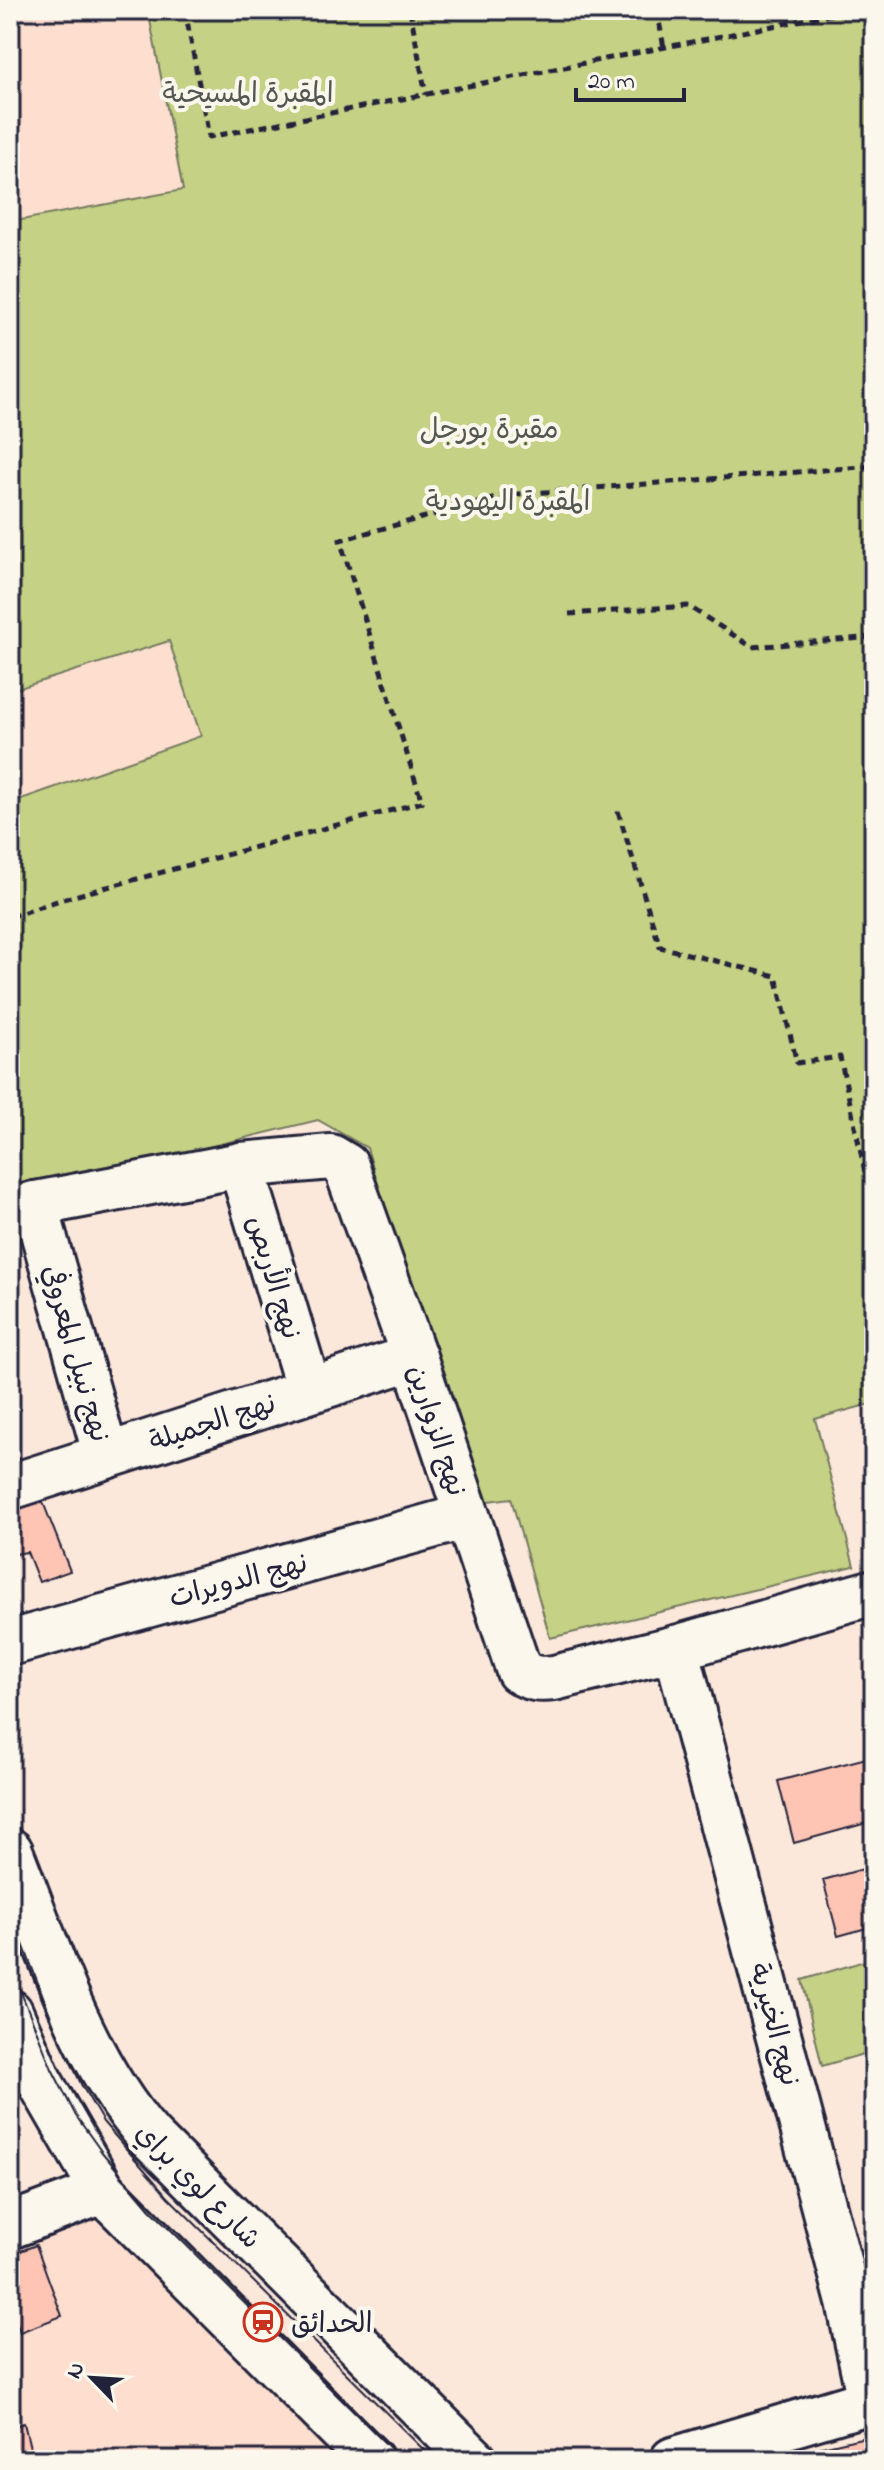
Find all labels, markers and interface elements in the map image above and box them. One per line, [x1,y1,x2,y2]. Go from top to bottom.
scale bar [576,52,684,102]
text: 20 m [588,65,635,100]
park label: المقبرة المسيحية [162,75,334,116]
park label: مقبرة بورجل [420,411,558,452]
park label: المقبرة اليهودية [426,483,590,524]
street label: نهج الأربص [233,1211,311,1345]
street label: نهج نبيل المعروفي [29,1260,119,1447]
street label: نهج الزوارين [394,1360,475,1502]
street label: نهج الجميلة [144,1385,282,1464]
street label: نهج الدويرات [165,1544,313,1621]
street label: نهج الخيرية [737,1959,809,2091]
street label: شارع لوي براي [124,2115,269,2260]
station icon: الحدائق [242,2301,284,2343]
place label: الحدائق [291,2305,373,2346]
north arrow [52,2338,132,2418]
text: N [59,2357,94,2384]

